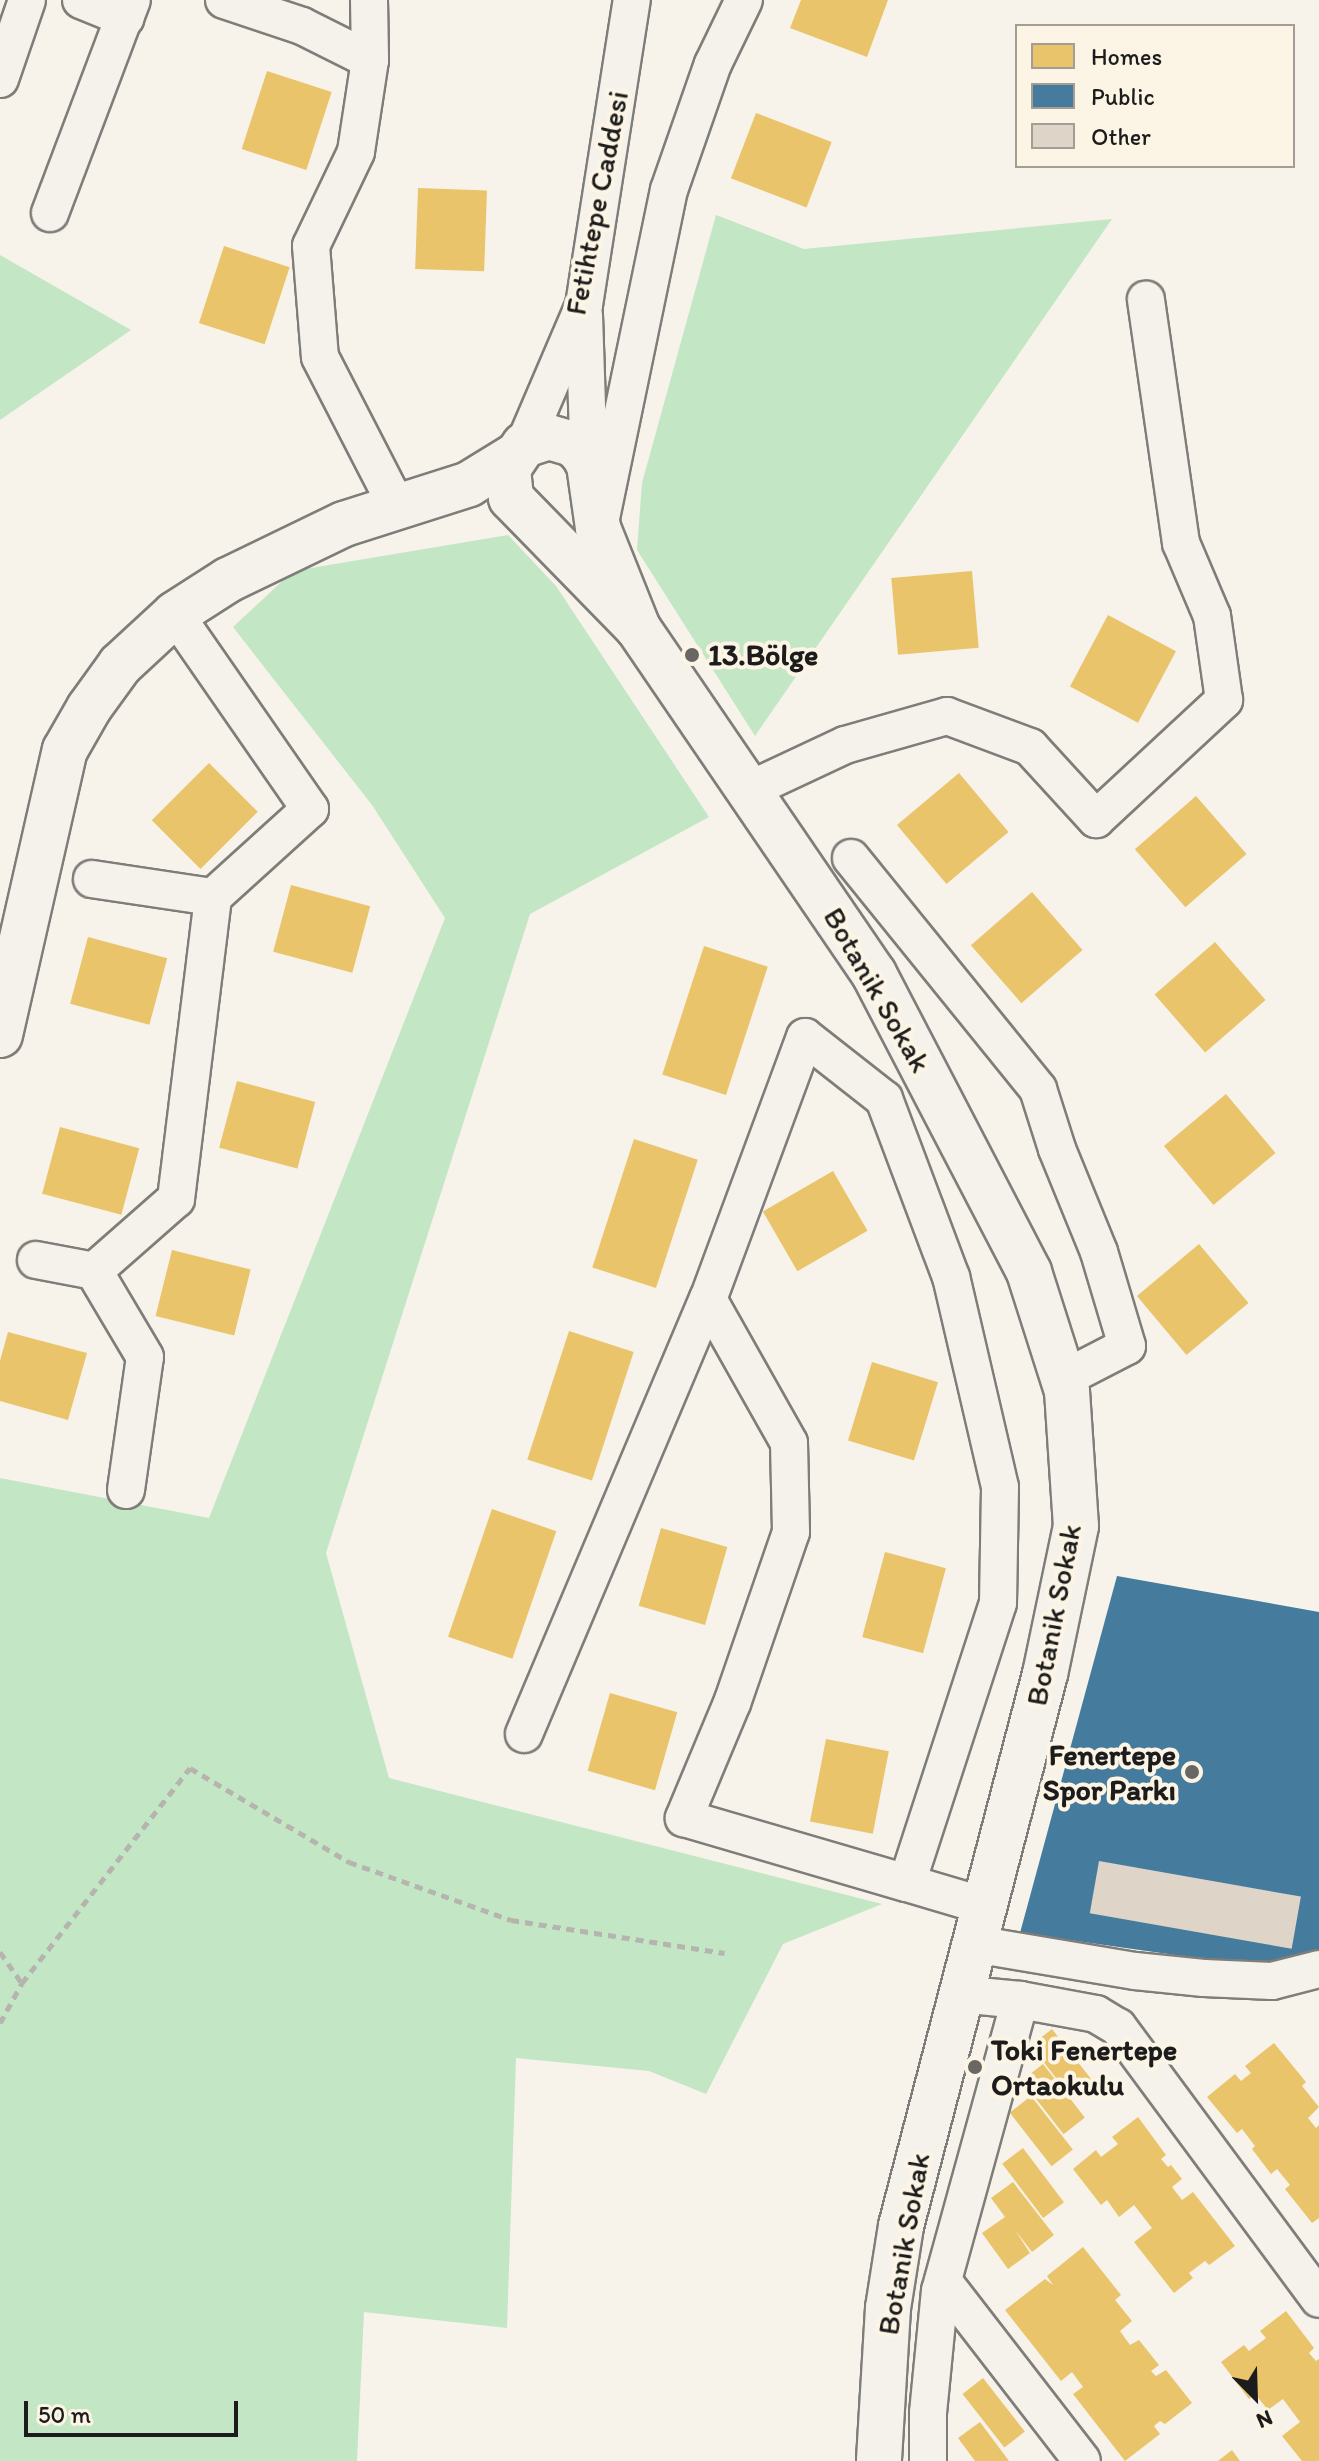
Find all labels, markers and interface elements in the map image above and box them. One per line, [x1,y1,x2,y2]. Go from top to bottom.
legend [1015,24,1295,168]
text: Homes [1091,42,1162,71]
text: Public [1091,82,1155,111]
street label: Fetihtepe Caddesi [558,87,636,319]
text: Other [1091,122,1151,151]
place label: 13.Bölge [708,637,818,673]
marker: 13.Bölge [683,646,701,664]
street label: Botanik Sokak [815,901,939,1079]
street label: Botanik Sokak [1019,1521,1089,1709]
place label: Fenertepe Spor Parkı [1043,1737,1176,1808]
marker: Fenertepe Spor Parkı [1183,1763,1201,1781]
place label: Toki Fenertepe Ortaokulu [991,2032,1177,2102]
marker: Toki Fenertepe Ortaokulu [966,2058,984,2076]
street label: Botanik Sokak [870,2150,938,2338]
north arrow [1215,2357,1295,2437]
scale bar [28,2385,242,2435]
text: 50 m [38,2400,91,2429]
text: N [1252,2404,1277,2435]

